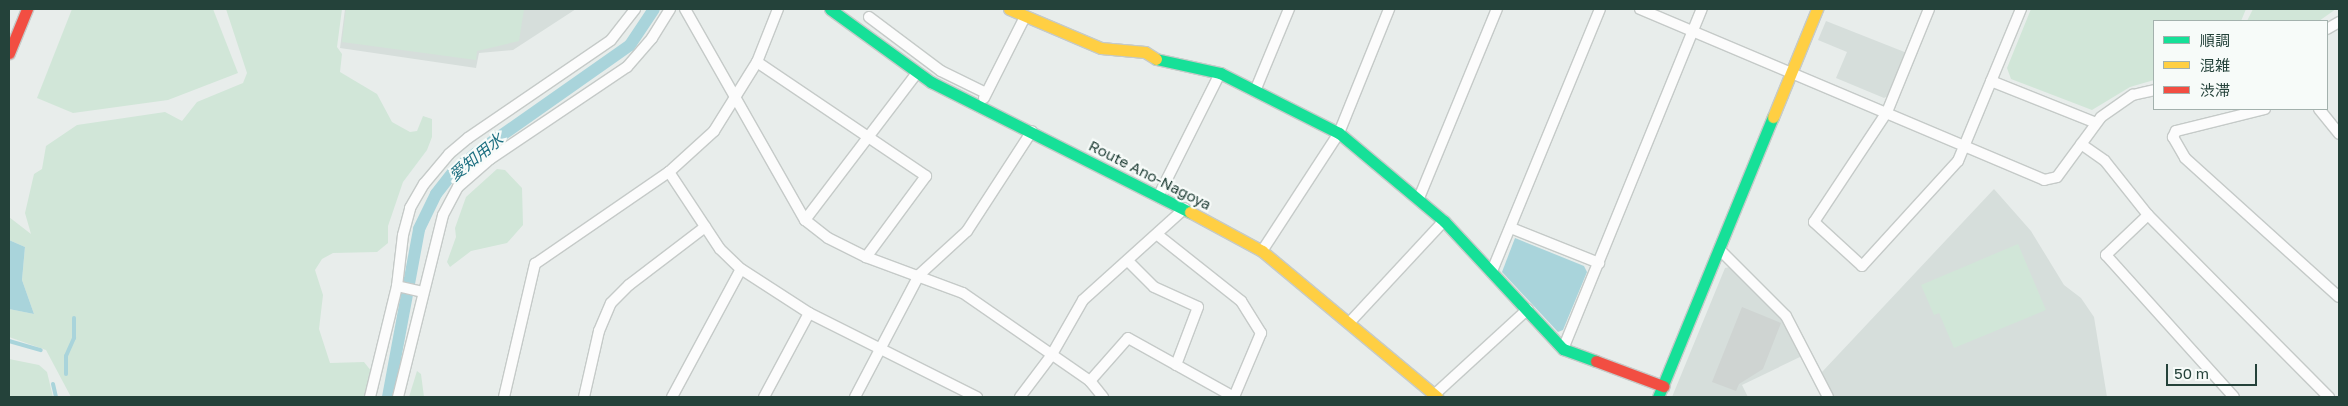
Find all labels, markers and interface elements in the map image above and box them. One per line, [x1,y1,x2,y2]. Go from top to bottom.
legend [2153,20,2328,110]
text: 順調 [2200,31,2230,49]
text: 混雑 [2200,56,2230,74]
text: 渋滞 [2200,81,2230,99]
water label: 愛知用水 [445,129,507,185]
street label: Route Ano-Nagoya [1086,136,1214,214]
scale bar [2168,354,2259,386]
text: 50 m [2174,364,2209,382]

